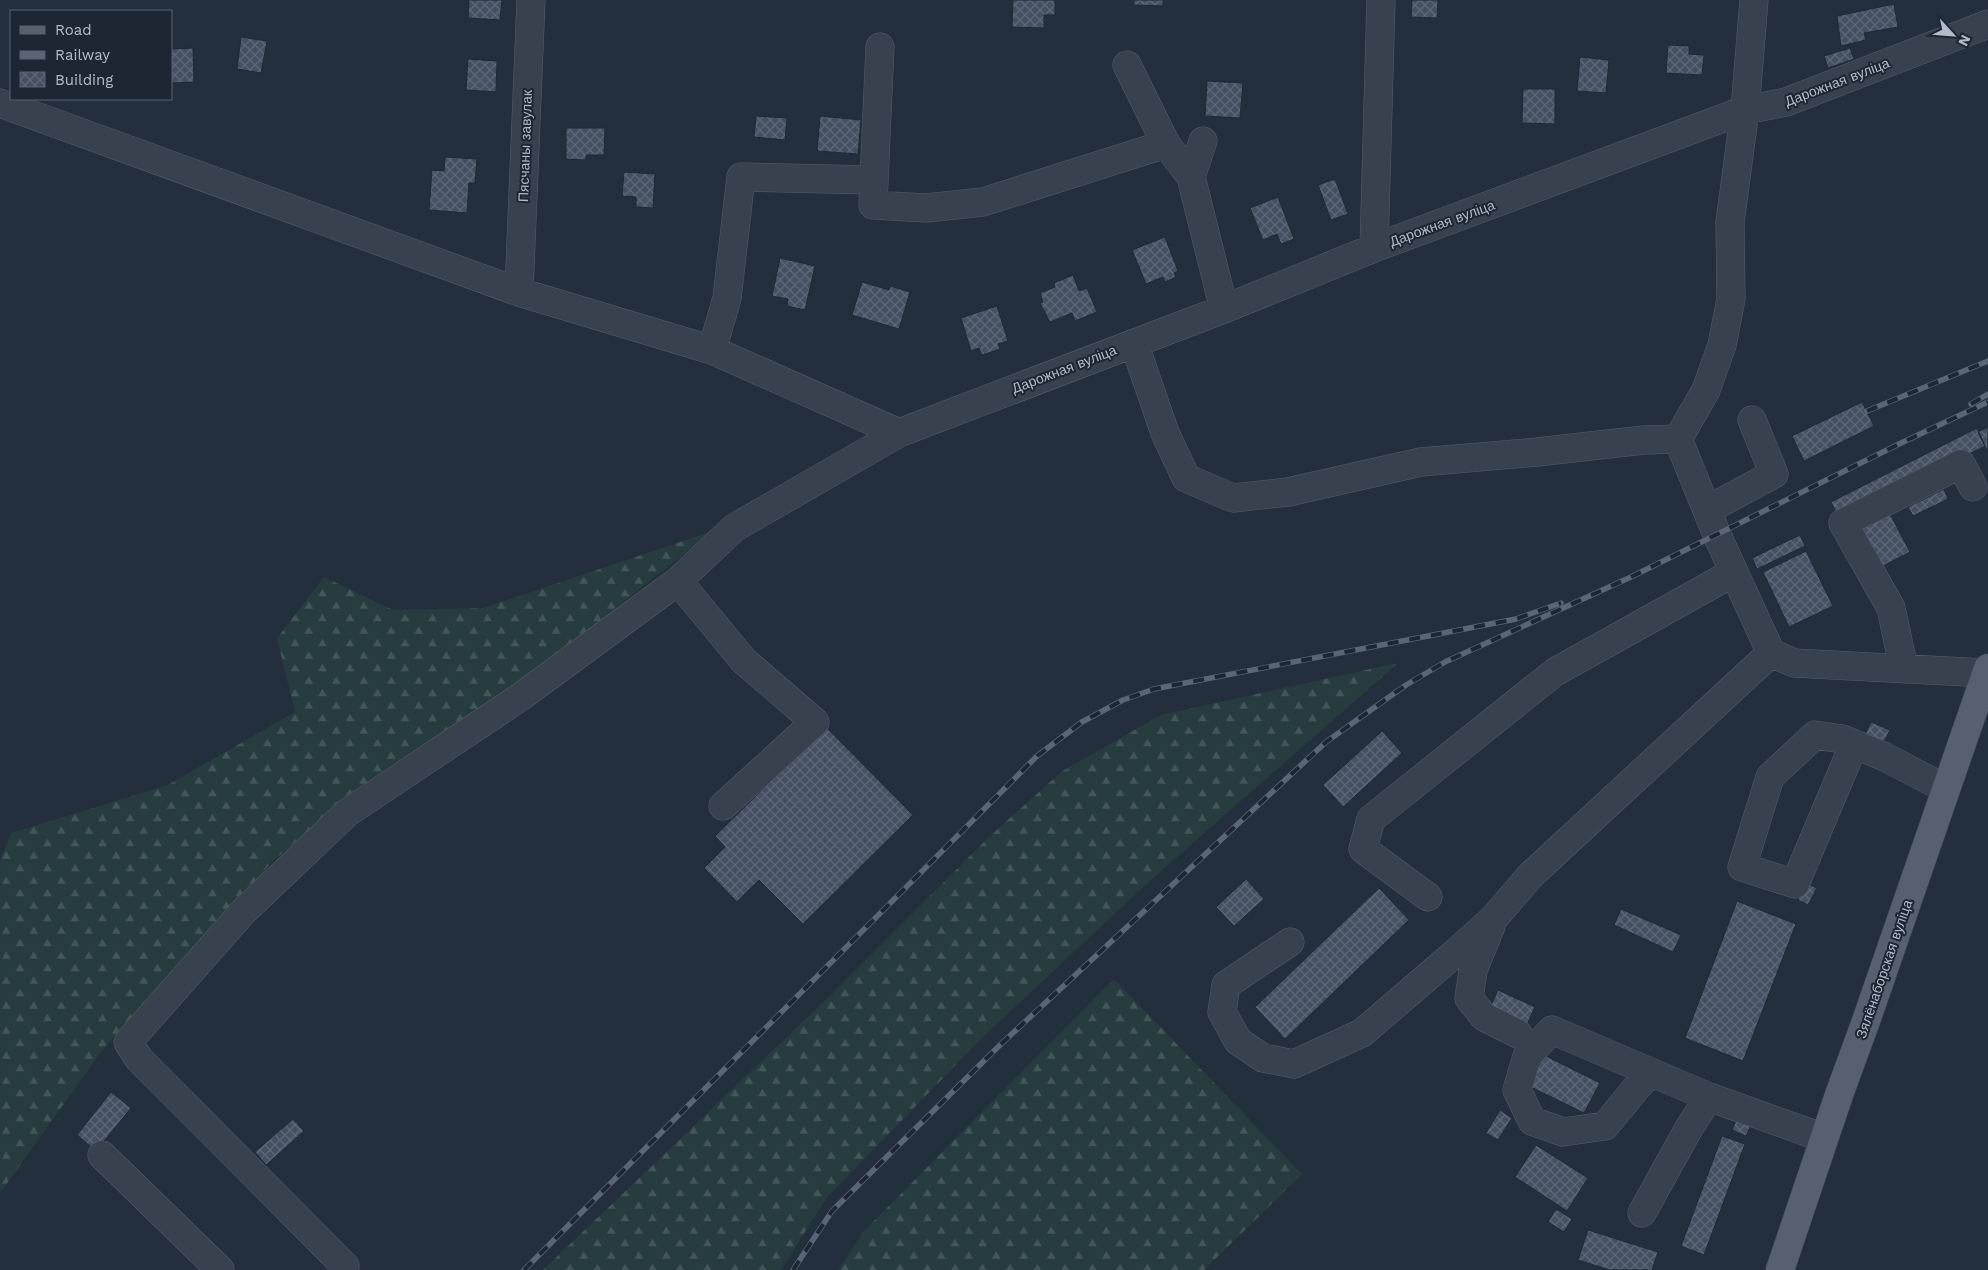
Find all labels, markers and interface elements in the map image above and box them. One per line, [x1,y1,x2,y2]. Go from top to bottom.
legend [10,10,172,100]
north arrow [1928,10,1978,60]
text: Road [55,21,92,39]
text: N [1955,33,1974,49]
text: Railway [55,46,110,64]
street label: Дарожная вуліца [1782,55,1892,109]
text: Building [55,71,113,89]
street label: Пясчаны завулак [515,89,535,202]
street label: Дарожная вуліца [1387,196,1497,249]
street label: Дарожная вуліца [1009,342,1119,396]
street label: Зялёнаборская вуліца [1853,897,1915,1040]

